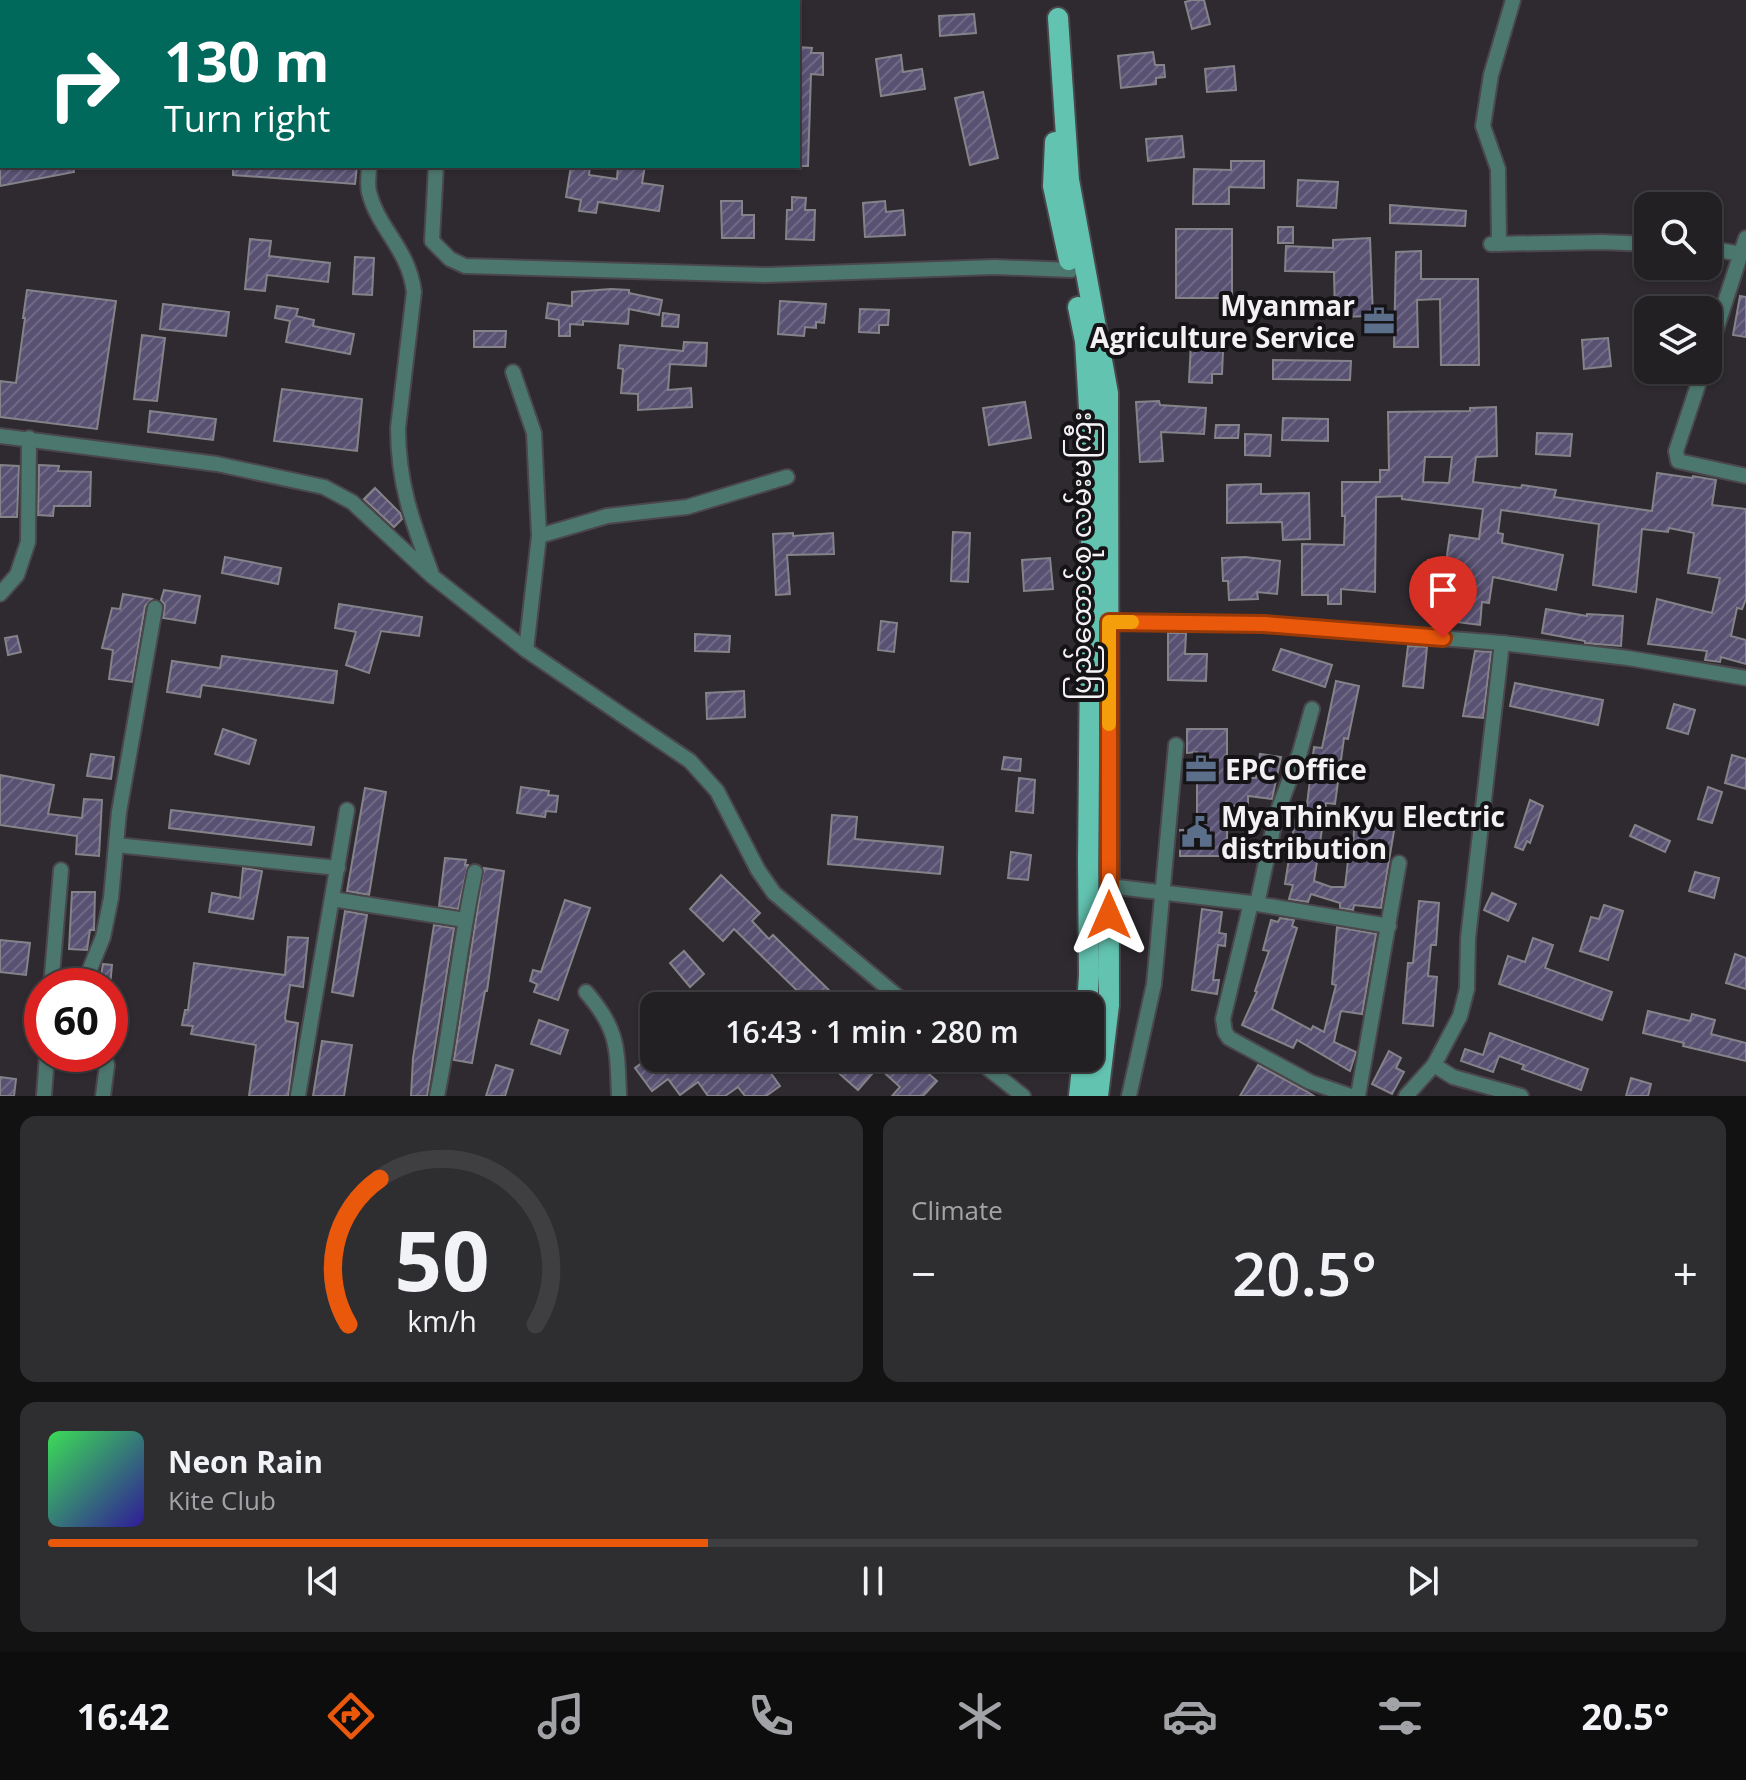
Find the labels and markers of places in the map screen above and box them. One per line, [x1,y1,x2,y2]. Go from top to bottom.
place label: Myanmar Agriculture Service [1090,286,1355,356]
office icon: Myanmar Agriculture Service [1362,304,1396,338]
pin [1409,556,1477,638]
place label: EPC Office [1225,750,1367,788]
office icon: EPC Office [1184,752,1218,786]
place label: MyaThinKyu Electric distribution [1221,797,1505,867]
public building icon: MyaThinKyu Electric distribution [1180,815,1214,849]

